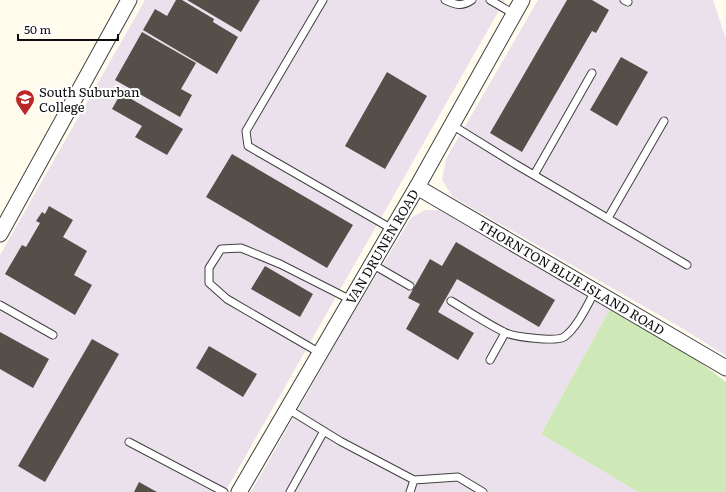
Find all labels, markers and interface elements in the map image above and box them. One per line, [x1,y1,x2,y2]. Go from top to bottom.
scale bar [18,16,118,42]
text: 50 m [24,20,51,38]
place label: South Suburban College [39,82,140,116]
school or university icon: South Suburban College [14,88,36,116]
street label: VAN DRUNEN ROAD [341,185,423,308]
street label: THORNTON BLUE ISLAND ROAD [475,215,669,339]

